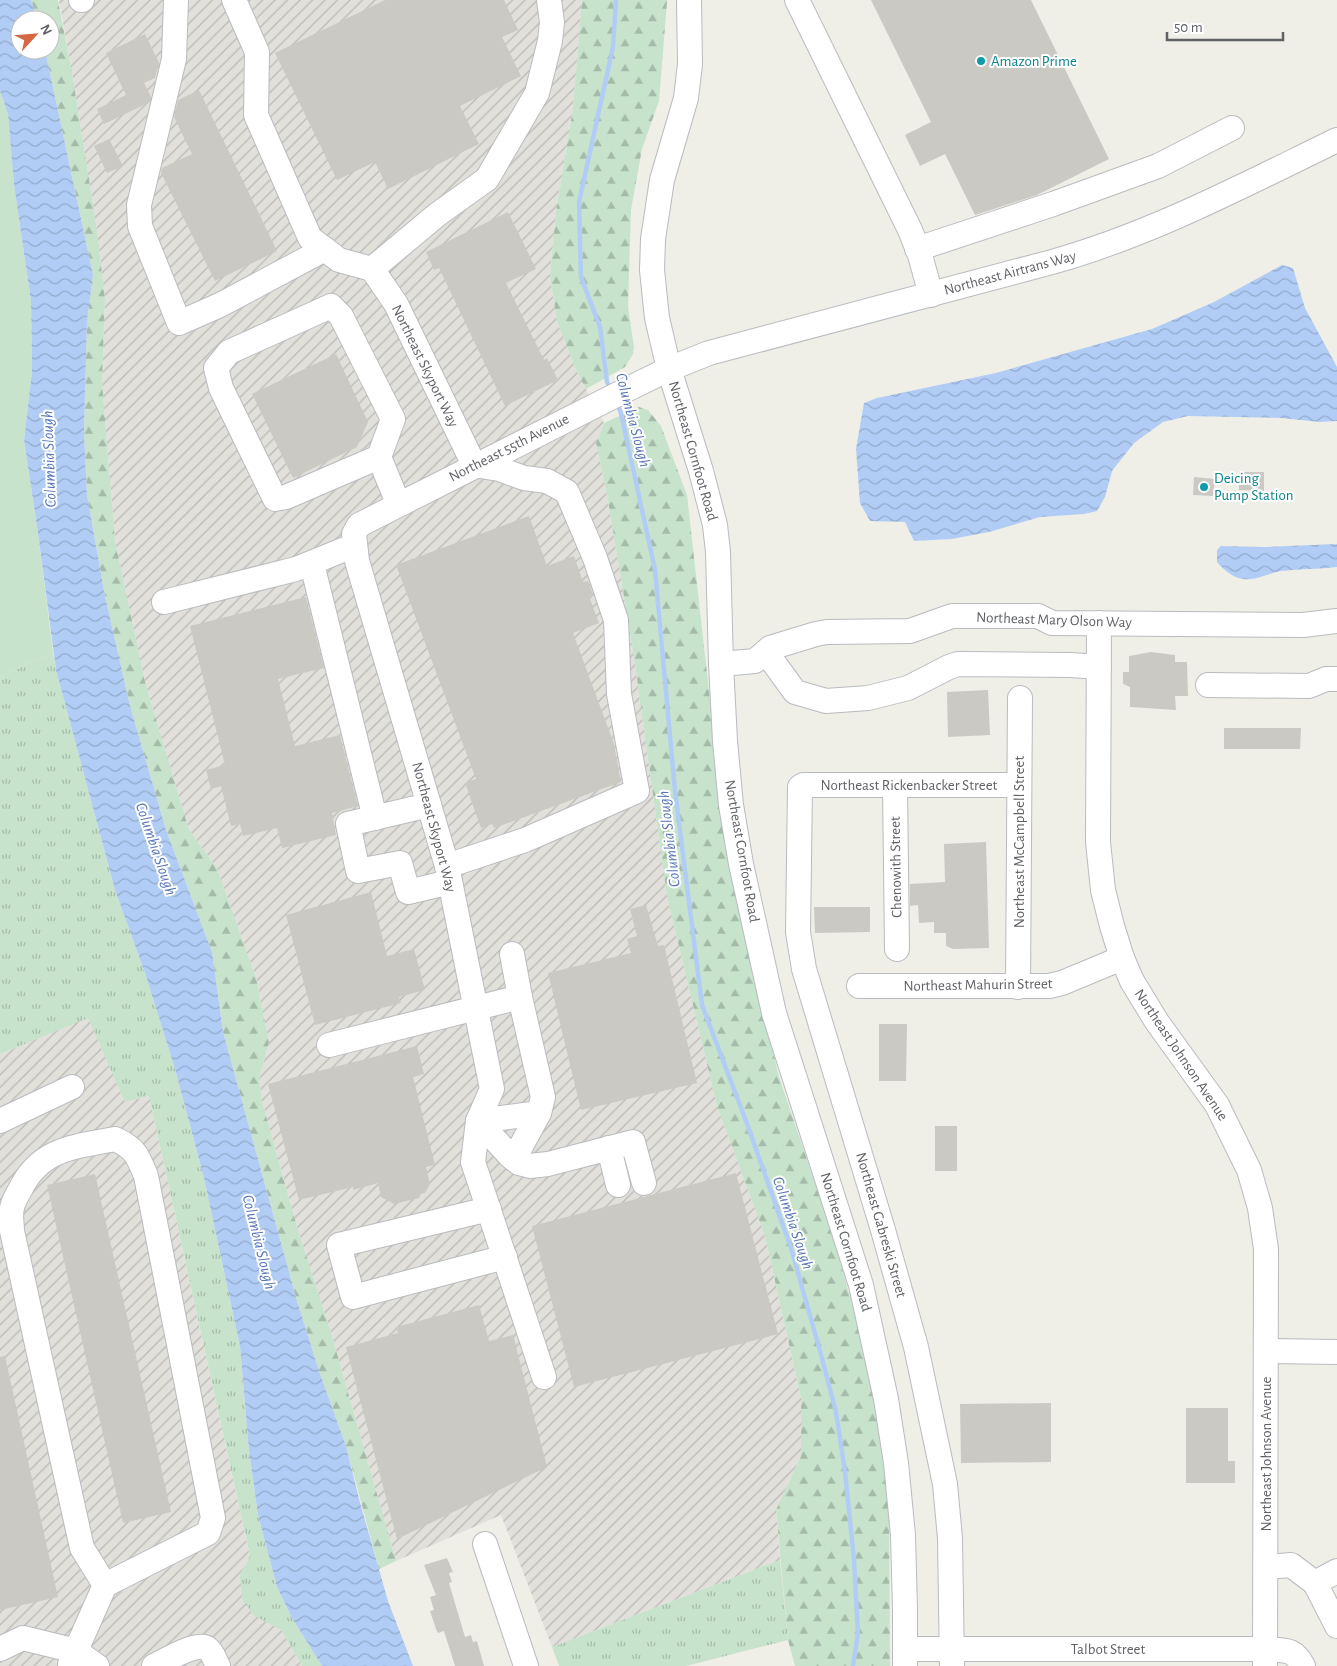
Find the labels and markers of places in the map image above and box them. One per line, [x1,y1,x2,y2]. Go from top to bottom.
place label: Amazon Prime [991,54,1077,69]
marker: Amazon Prime [975,55,987,67]
place label: Deicing Pump Station [1214,471,1293,503]
marker: Deicing Pump Station [1198,481,1210,493]

